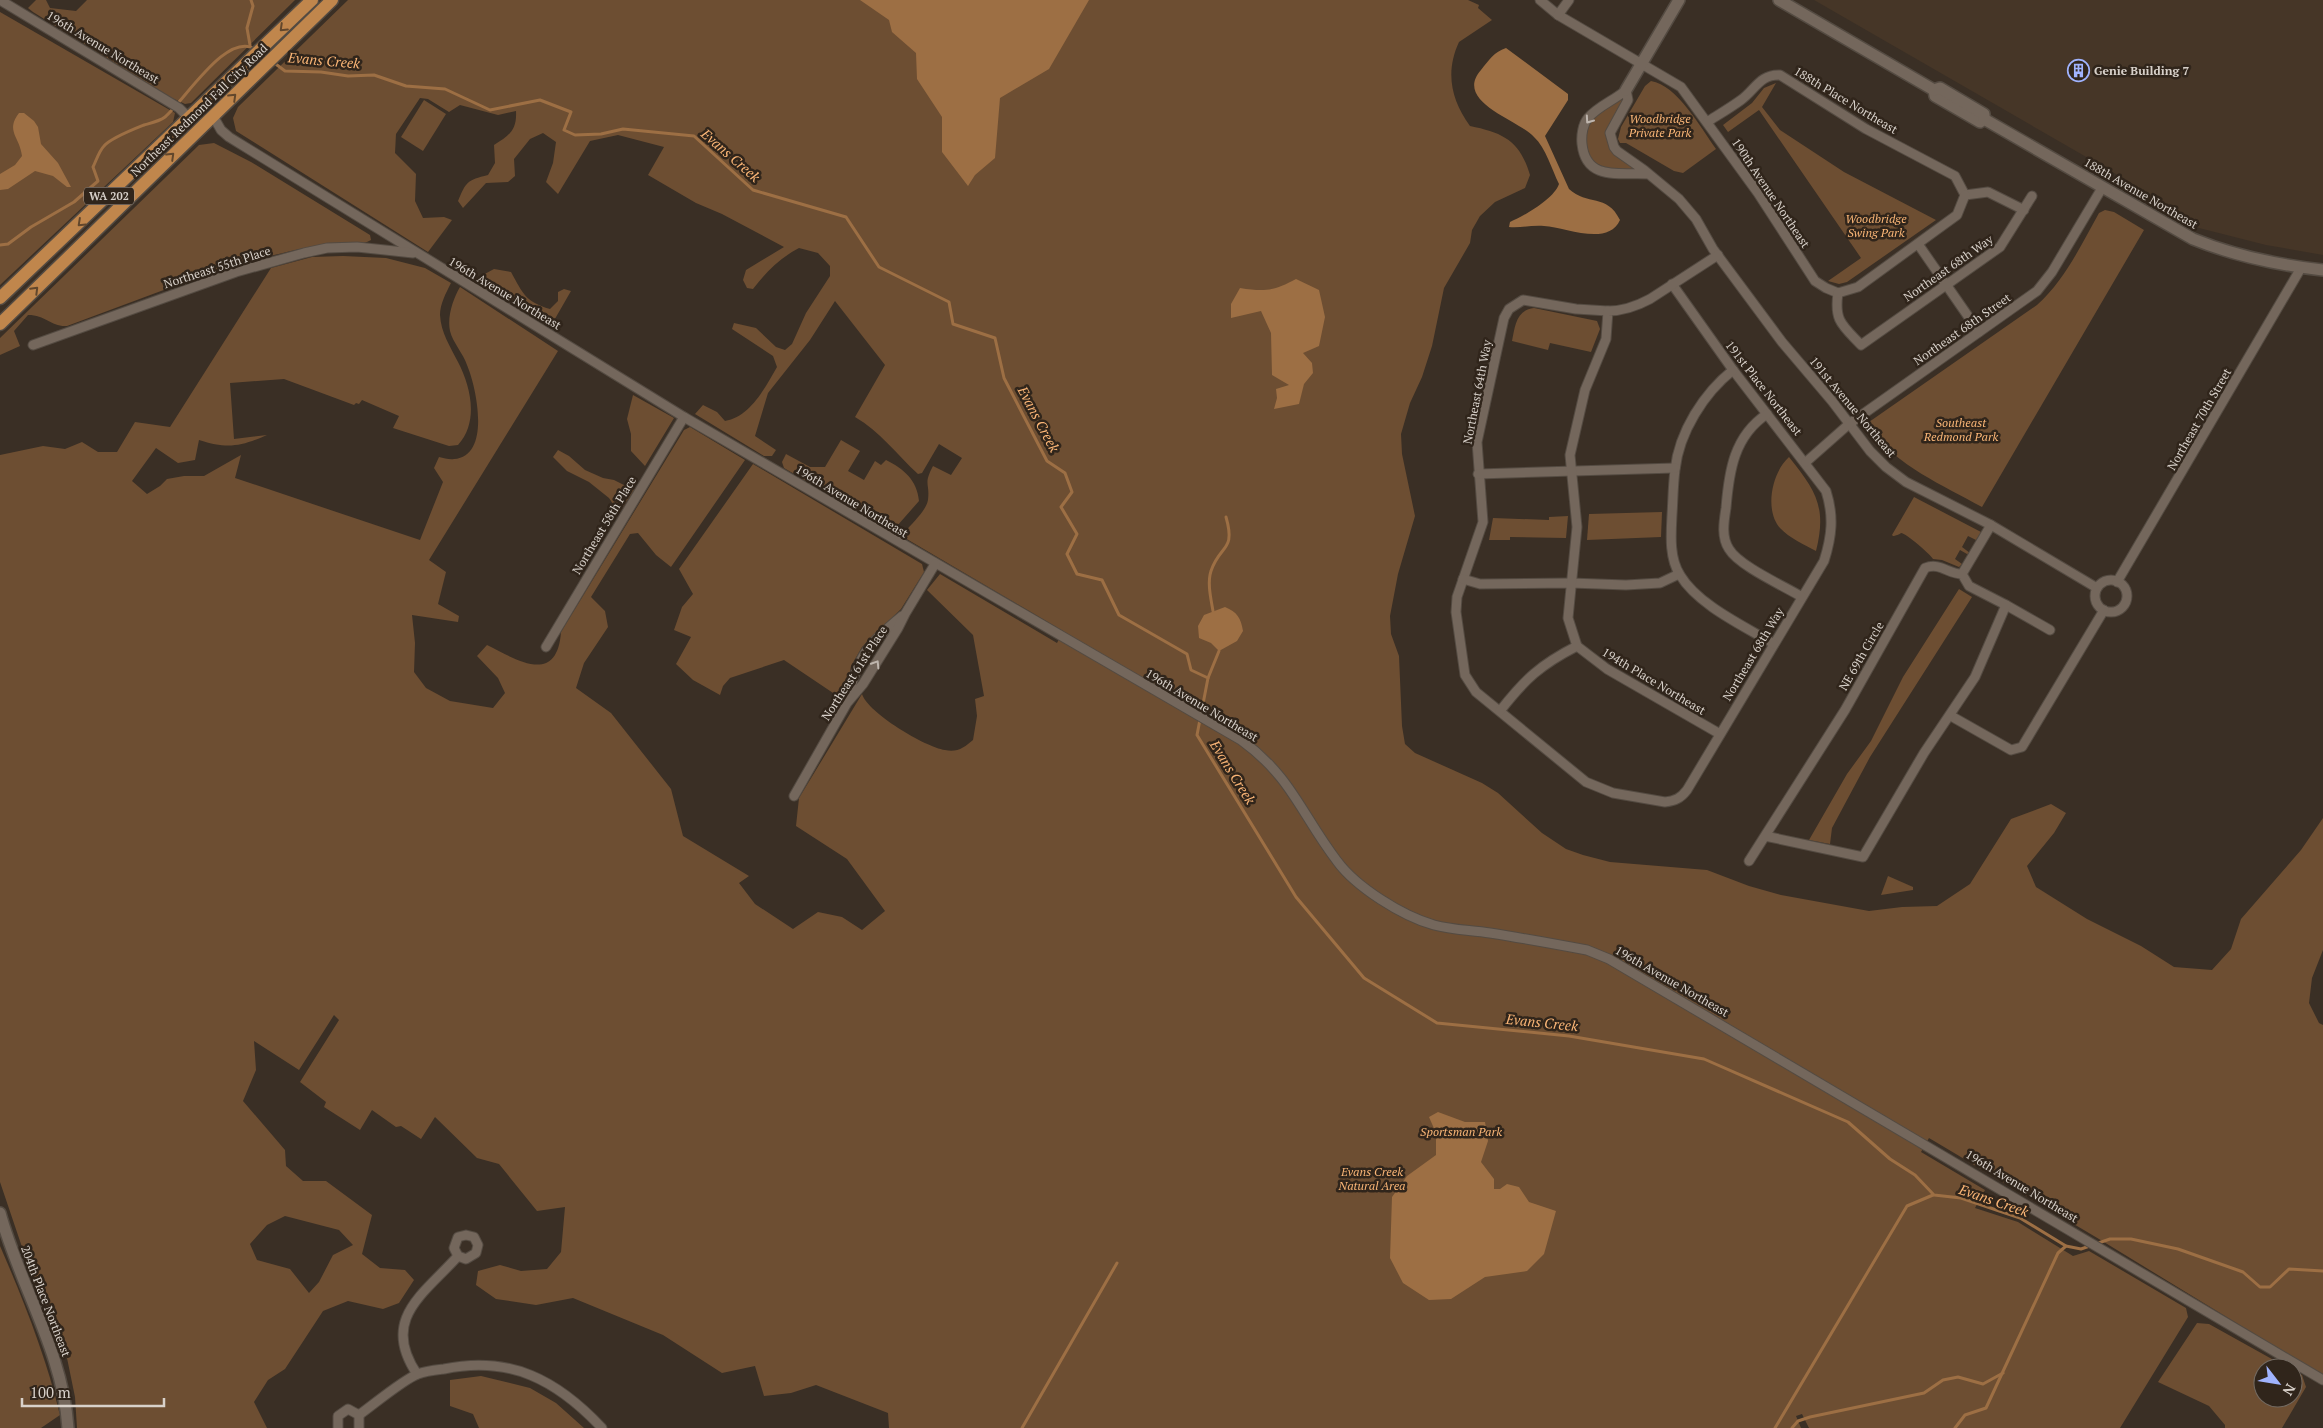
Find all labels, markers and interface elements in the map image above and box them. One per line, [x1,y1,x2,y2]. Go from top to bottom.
street label: 196th Avenue Northeast [44,7,163,87]
one-way arrow [279,22,288,31]
street label: Northeast Redmond Fall City Road [128,40,271,179]
water label: Evans Creek [286,47,361,73]
building icon: Genie Building 7 [2066,58,2090,82]
street label: 188th Place Northeast [1792,63,1901,137]
place label: Genie Building 7 [2094,63,2189,78]
one-way arrow [227,94,236,103]
park label: Woodbridge Private Park [1628,111,1692,140]
one-way arrow [1586,114,1595,124]
water label: Evans Creek [697,123,765,186]
street label: 190th Avenue Northeast [1729,135,1814,251]
one-way arrow [165,153,174,162]
street label: 188th Avenue Northeast [2081,154,2201,232]
road number: WA 202 [84,188,134,205]
park label: Woodbridge Swing Park [1845,211,1907,240]
one-way arrow [77,217,86,226]
street label: Northeast 68th Way [1900,231,1996,305]
street label: Northeast 55th Place [162,243,272,291]
street label: 196th Avenue Northeast [446,253,565,333]
one-way arrow [29,287,38,296]
street label: Northeast 68th Street [1910,289,2014,368]
street label: Northeast 64th Way [1460,338,1495,445]
street label: 191st Place Northeast [1722,338,1806,439]
street label: 191st Avenue Northeast [1806,354,1900,461]
street label: Northeast 70th Street [2164,365,2235,473]
water label: Evans Creek [1013,382,1064,456]
park label: Southeast Redmond Park [1923,415,1999,444]
street label: 196th Avenue Northeast [793,461,912,541]
street label: Northeast 58th Place [569,473,639,577]
street label: Northeast 68th Way [1719,604,1787,703]
street label: NE 69th Circle [1835,619,1887,693]
street label: Northeast 61st Place [818,623,890,723]
street label: 194th Place Northeast [1600,644,1709,718]
one-way arrow [869,660,879,669]
street label: 196th Avenue Northeast [1143,665,1262,745]
water label: Evans Creek [1205,735,1260,808]
street label: 196th Avenue Northeast [1612,942,1732,1020]
water label: Evans Creek [1504,1009,1579,1035]
park label: Sportsman Park [1420,1124,1502,1139]
street label: 196th Avenue Northeast [1963,1146,2082,1226]
park label: Evans Creek Natural Area [1337,1164,1406,1193]
water label: Evans Creek [1956,1179,2032,1221]
street label: 204th Place Northeast [18,1243,74,1359]
north arrow [2253,1358,2303,1408]
scale bar [22,1376,165,1408]
text: N [2278,1381,2300,1400]
text: 100 m [30,1382,71,1402]

